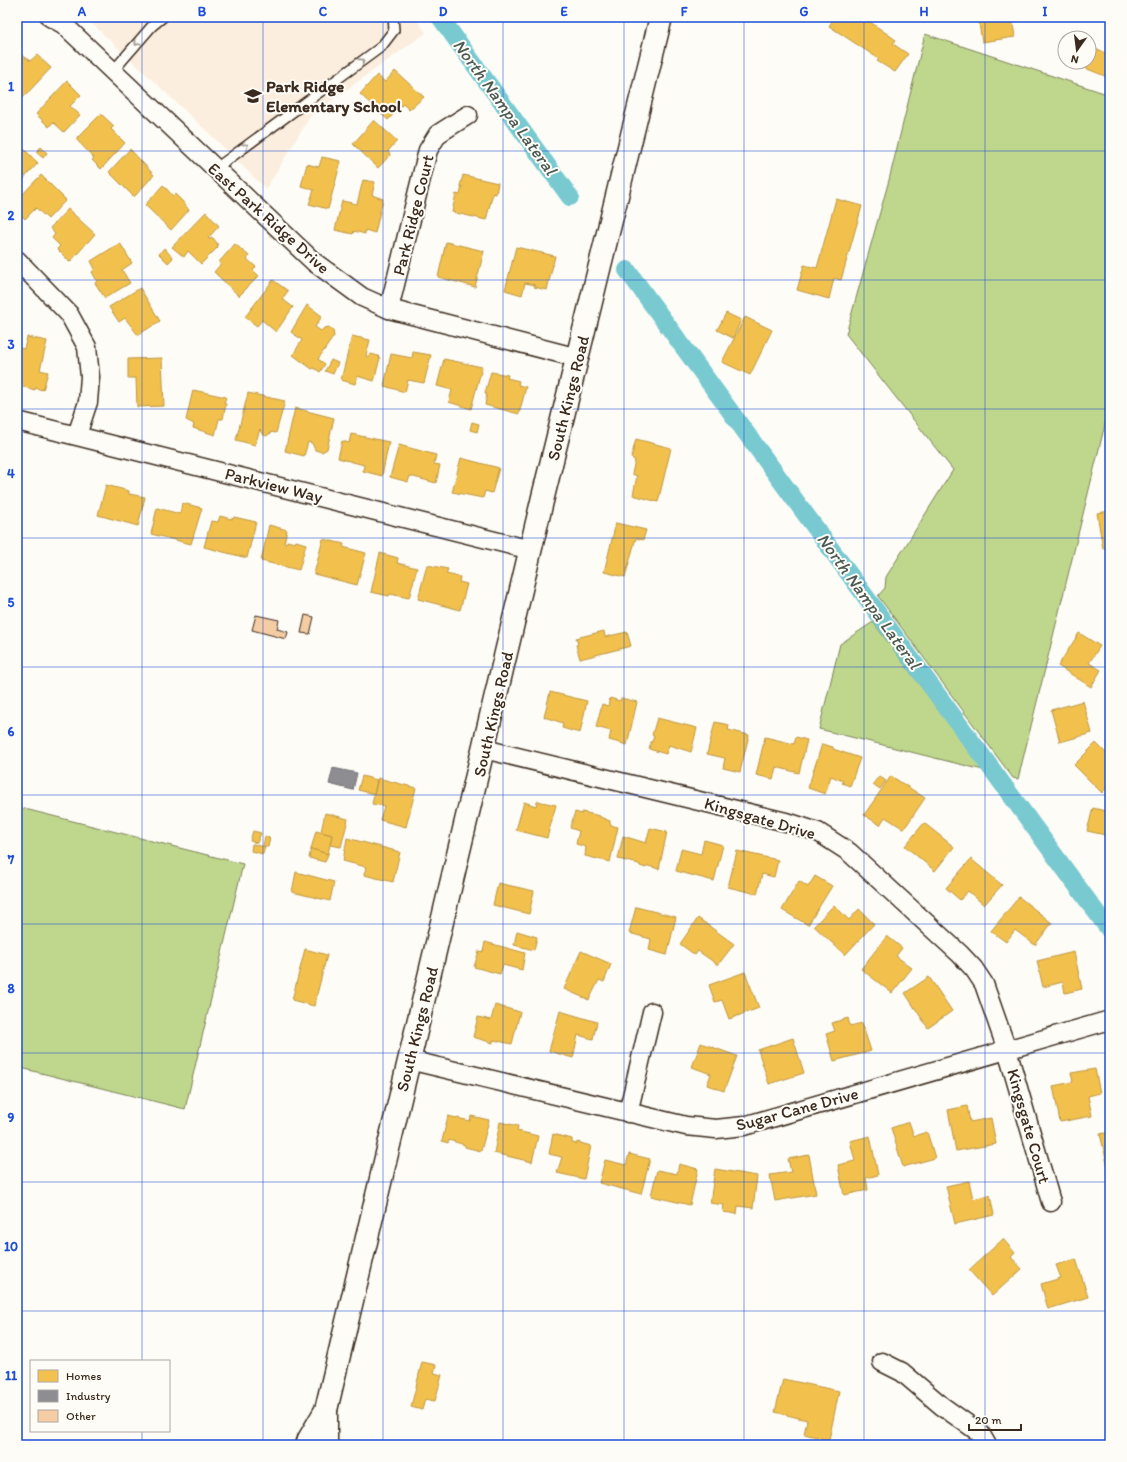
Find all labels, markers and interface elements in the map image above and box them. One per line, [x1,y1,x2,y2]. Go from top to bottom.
text: A [77,4,87,19]
text: B [198,4,207,19]
text: C [319,4,328,19]
text: D [439,4,448,19]
text: E [560,4,568,19]
text: F [681,4,688,19]
text: G [800,4,809,19]
text: H [920,4,929,19]
text: I [1043,4,1048,19]
north arrow [1057,30,1097,70]
water label: North Nampa Lateral [448,35,563,181]
one-way arrow [134,38,142,46]
text: N [1070,52,1080,66]
one-way arrow [358,58,365,66]
place label: Park Ridge Elementary School [266,76,402,117]
text: 1 [8,79,14,94]
school or university icon: Park Ridge Elementary School [243,86,263,106]
one-way arrow [242,144,249,151]
street label: Park Ridge Court [388,152,438,278]
street label: East Park Ridge Drive [204,158,334,278]
text: 2 [8,208,15,223]
street label: South Kings Road [543,333,593,462]
text: 3 [7,337,15,352]
street label: Parkview Way [223,463,325,507]
text: 4 [7,466,15,481]
water label: North Nampa Lateral [812,529,927,675]
text: 5 [8,595,15,610]
street label: South Kings Road [469,649,517,779]
text: 6 [8,724,15,739]
street label: Kingsgate Drive [702,793,818,843]
text: 7 [7,852,15,867]
street label: South Kings Road [392,964,442,1093]
text: 8 [7,981,15,996]
street label: Kingsgate Court [1003,1066,1055,1186]
street label: Sugar Cane Drive [734,1083,860,1135]
text: 9 [8,1110,15,1125]
text: 10 [4,1239,18,1254]
legend [30,1360,170,1432]
text: 11 [5,1368,17,1383]
text: Homes [66,1369,102,1383]
text: Industry [66,1389,111,1403]
scale bar [969,1406,1021,1432]
text: Other [66,1409,96,1423]
text: 20 m [975,1413,1002,1427]

